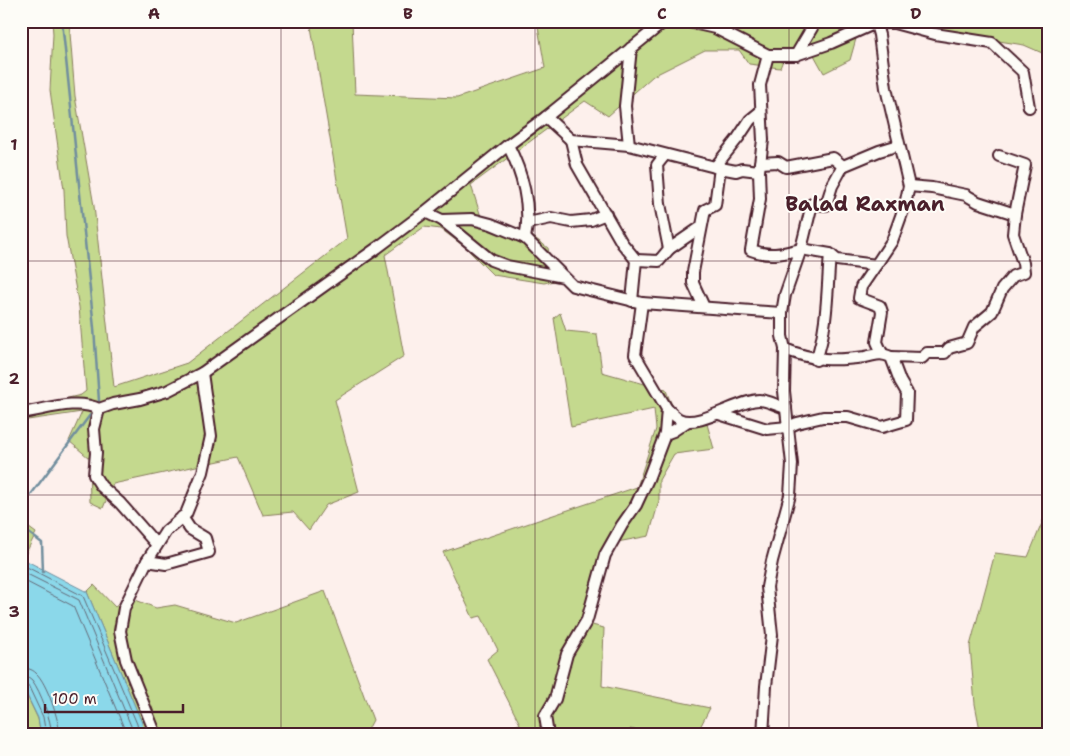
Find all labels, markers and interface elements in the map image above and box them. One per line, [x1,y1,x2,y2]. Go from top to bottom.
text: A [148,3,160,24]
text: B [403,3,413,24]
text: C [657,3,667,24]
text: D [910,3,922,24]
text: 1 [10,134,18,155]
district label: Balad Raxman [785,190,945,218]
text: 2 [8,368,20,389]
text: 3 [8,601,20,622]
scale bar [45,681,182,713]
text: 100 m [52,689,97,709]

